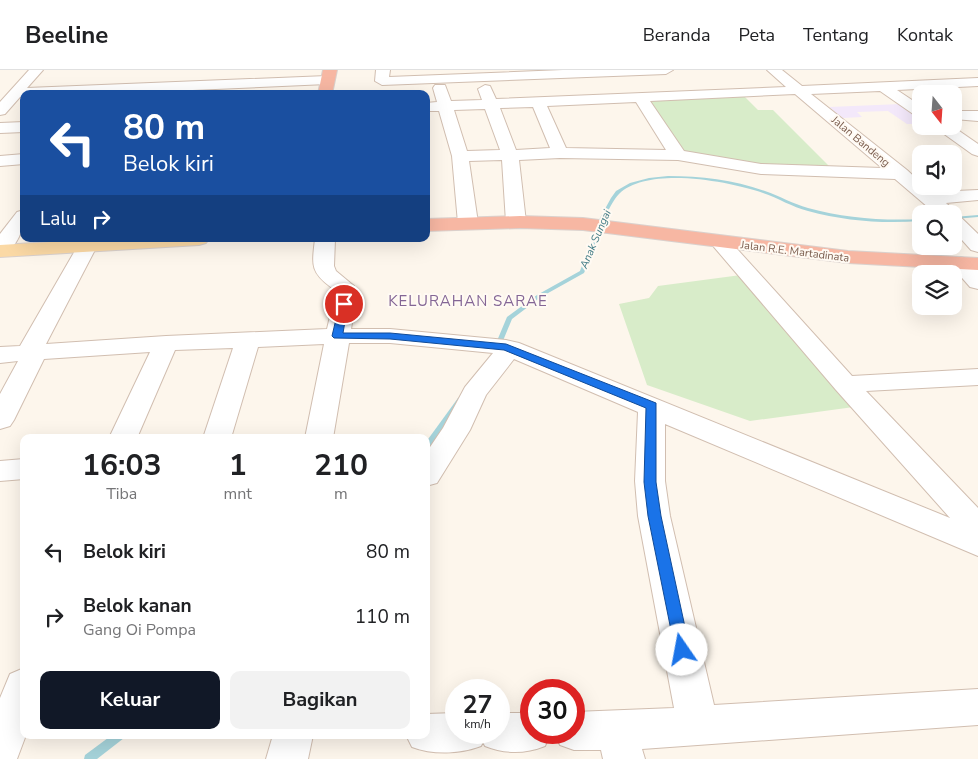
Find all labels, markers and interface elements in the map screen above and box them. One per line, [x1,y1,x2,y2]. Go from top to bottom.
text: Beeline [25,19,108,51]
text: Beranda [643,23,711,47]
text: Peta [739,23,775,47]
text: Tentang [803,23,869,47]
text: Kontak [897,23,953,47]
north arrow [912,85,962,135]
map controls [912,85,962,315]
text: 80 m [123,104,205,151]
icon: left [40,110,105,175]
street label: Jalan Bandeng [828,112,893,170]
button: sound [912,145,962,195]
text: Belok kiri [123,149,214,179]
icon: right [87,205,115,233]
button: search [912,205,962,255]
text: Lalu [40,206,77,232]
water label: Anak Sungai [576,207,615,272]
street label: Jalan R.E. Martadinata [739,237,850,266]
button: layers [912,265,962,315]
pin [323,283,365,325]
icon: arrive [330,290,358,318]
district label: KELURAHAN SARAE [388,291,548,311]
text: 16:03 [82,445,161,486]
text: 1 [229,445,247,486]
text: 210 [314,445,368,486]
text: Tiba [106,483,137,505]
text: mnt [224,483,252,505]
text: m [334,483,348,505]
icon: left [40,538,68,566]
text: Belok kiri [83,539,166,565]
text: 80 m [366,539,410,565]
text: Belok kanan [83,593,192,619]
icon: right [40,603,68,631]
text: 110 m [355,604,410,630]
text: Gang Oi Pompa [83,619,196,641]
position arrow [655,623,707,675]
button: Keluar [40,671,220,729]
button: Bagikan [230,671,410,729]
speed limit sign: 30 [520,679,585,744]
text: 27 [462,688,493,722]
text: km/h [464,716,491,732]

